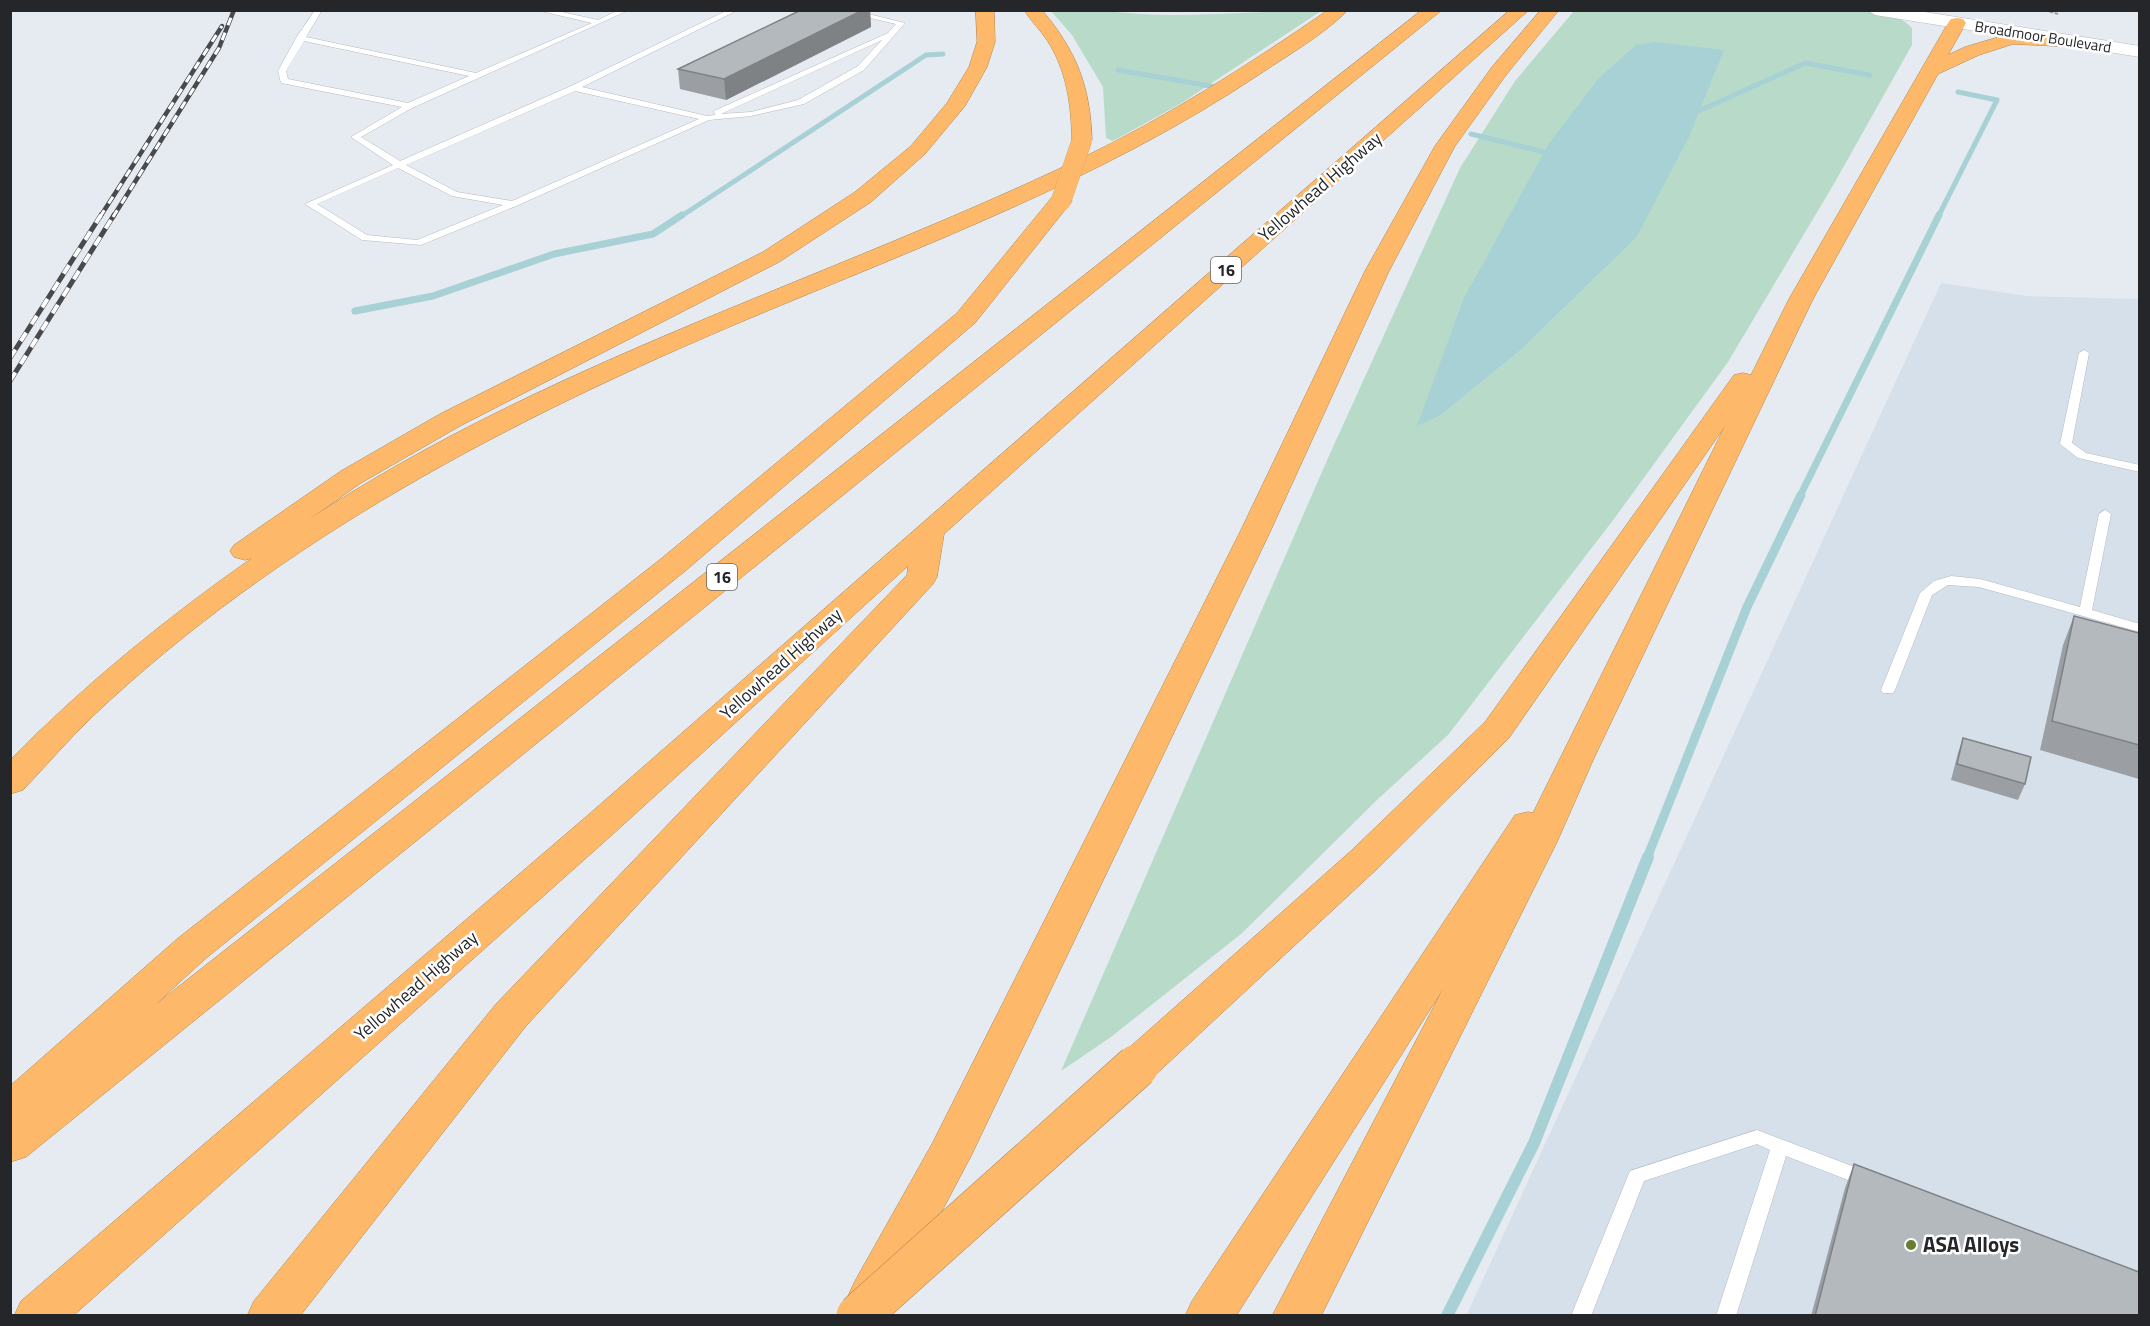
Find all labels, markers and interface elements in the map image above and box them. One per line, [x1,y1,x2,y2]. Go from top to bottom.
street label: Broadmoor Boulevard [1973,14,2113,59]
street label: Yellowhead Highway [1252,125,1388,248]
road number: 16 [1211,257,1241,283]
road number: 16 [707,564,737,590]
street label: Yellowhead Highway [714,601,848,726]
street label: Yellowhead Highway [348,924,484,1047]
place label: ASA Alloys [1923,1228,2019,1260]
marker: ASA Alloys [1904,1238,1918,1252]

